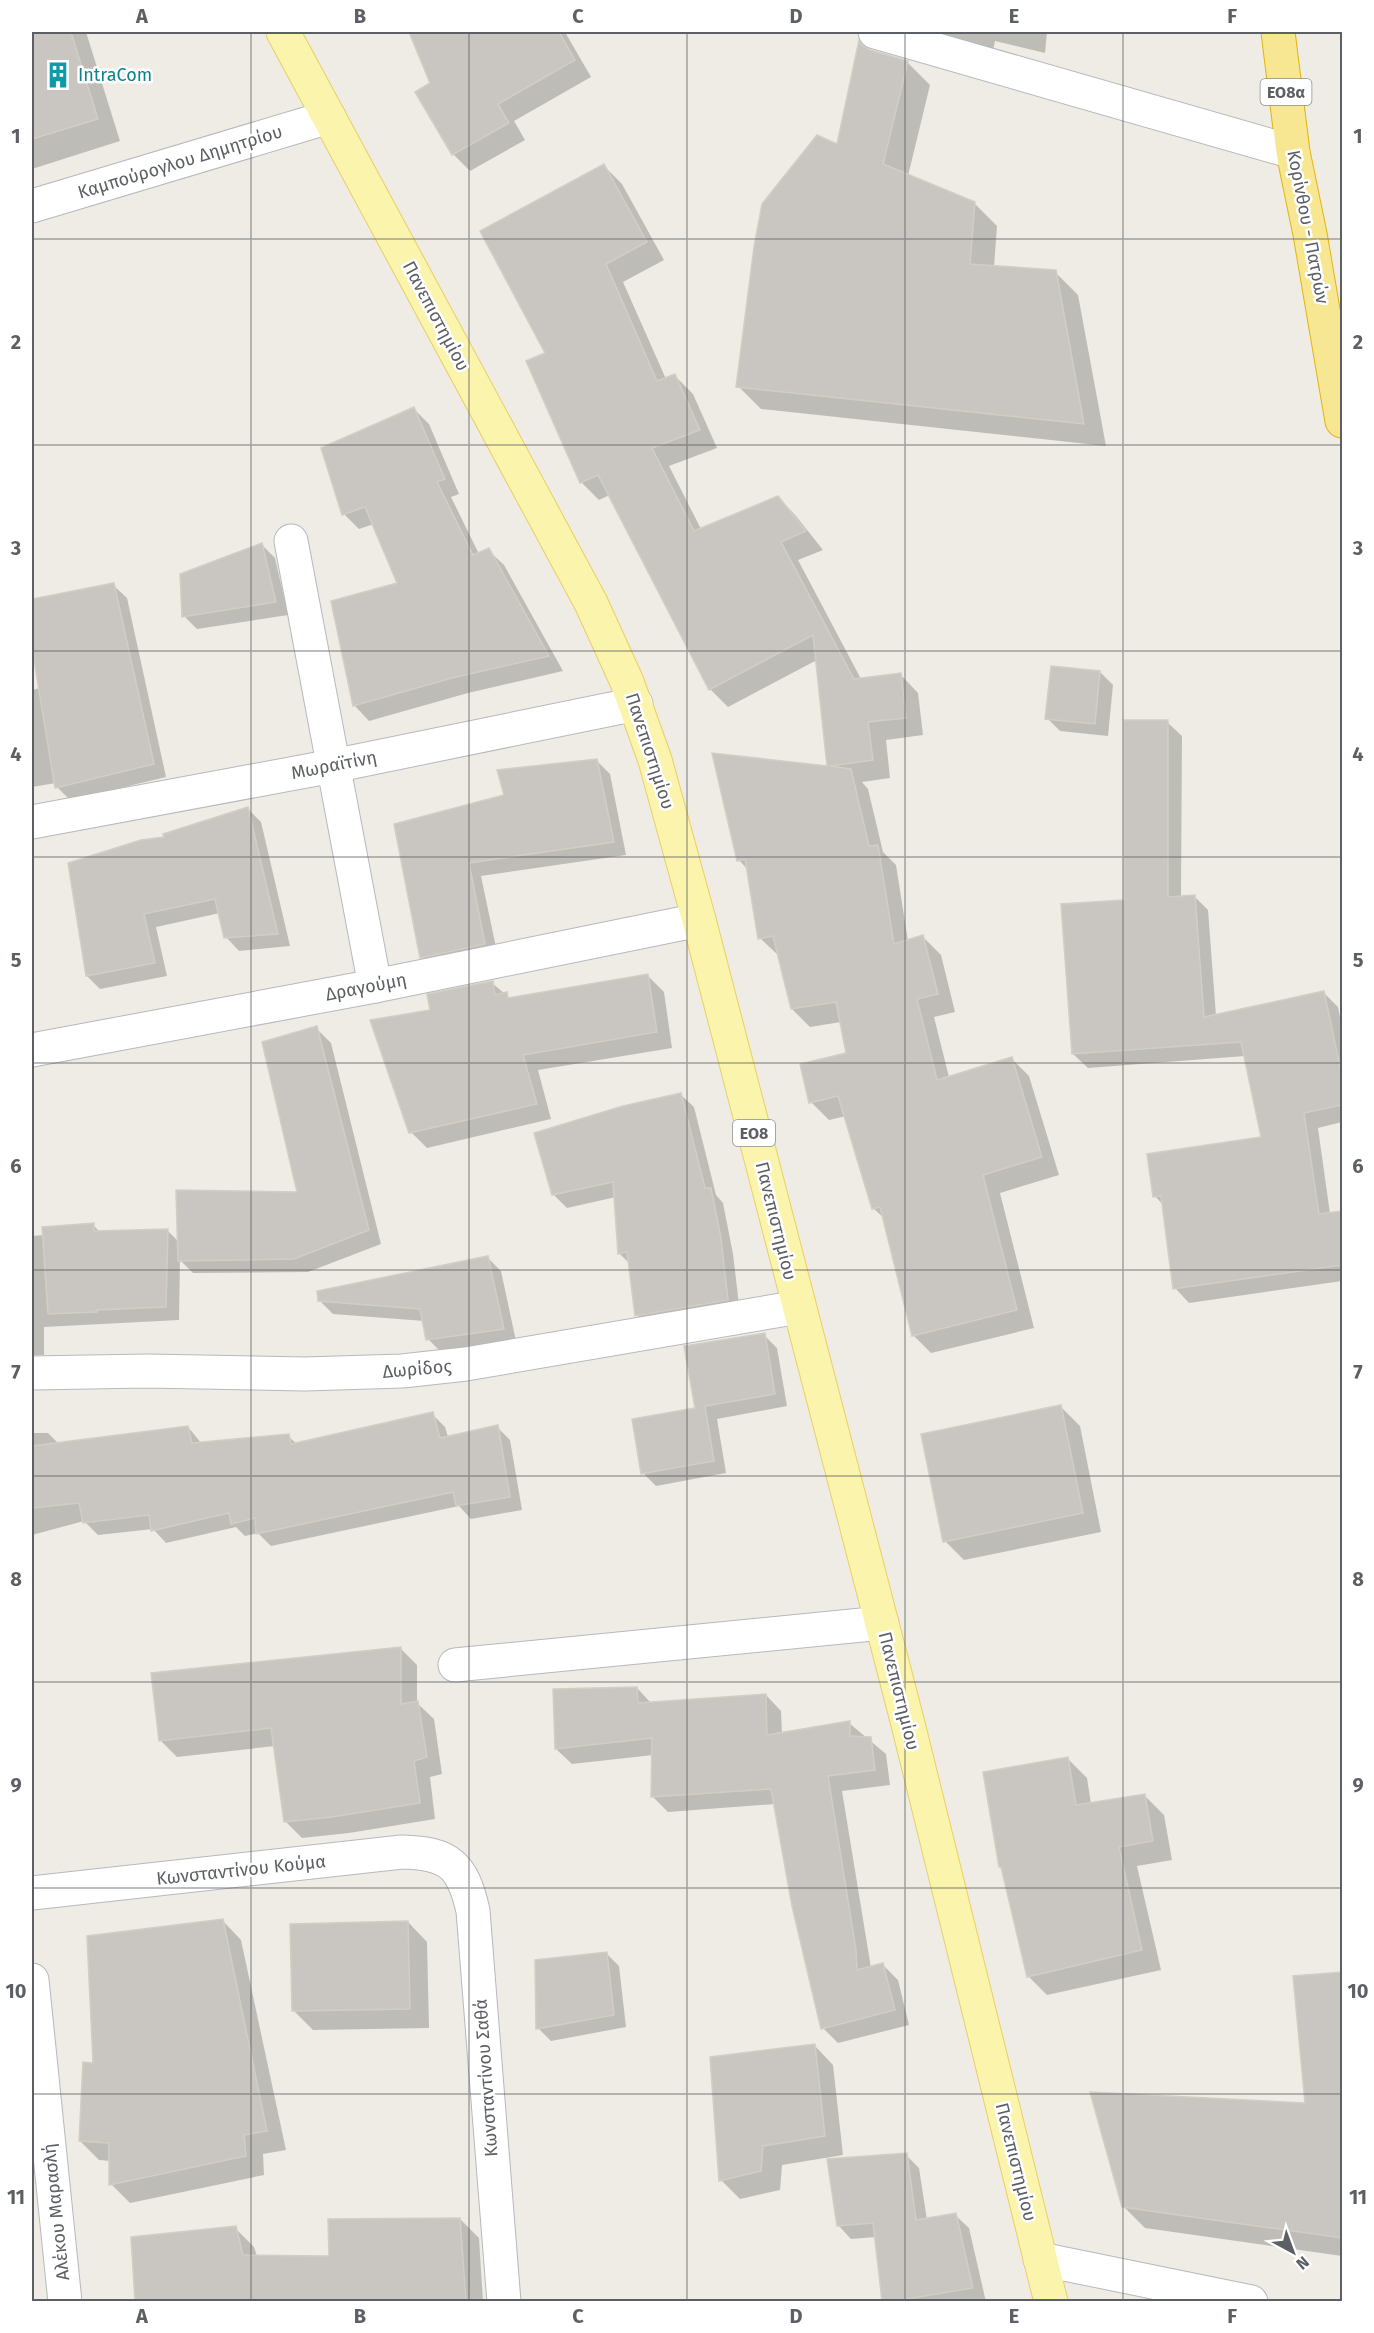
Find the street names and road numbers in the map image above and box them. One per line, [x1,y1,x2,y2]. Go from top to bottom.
road number: ΕΟ8α [1260,79,1312,105]
street label: Καμπούρογλου Δημητρίου [75,120,285,204]
street label: Κορίνθου - Πατρών [1282,148,1334,306]
street label: Πανεπιστημίου [398,257,474,375]
street label: Πανεπιστημίου [621,690,679,812]
street label: Μωραϊτίνη [289,746,379,784]
street label: Δραγούμη [323,968,409,1006]
road number: ΕΟ8 [733,1120,775,1146]
street label: Πανεπιστημίου [751,1159,801,1283]
street label: Δωρίδος [381,1355,453,1383]
street label: Πανεπιστημίου [874,1629,924,1753]
street label: Κωνσταντίνου Κούμα [155,1850,327,1890]
street label: Κωνσταντίνου Σαθά [470,1998,502,2158]
street label: Πανεπιστημίου [991,2100,1041,2224]
street label: Αλέκου Μαρασλή [38,2142,74,2282]

